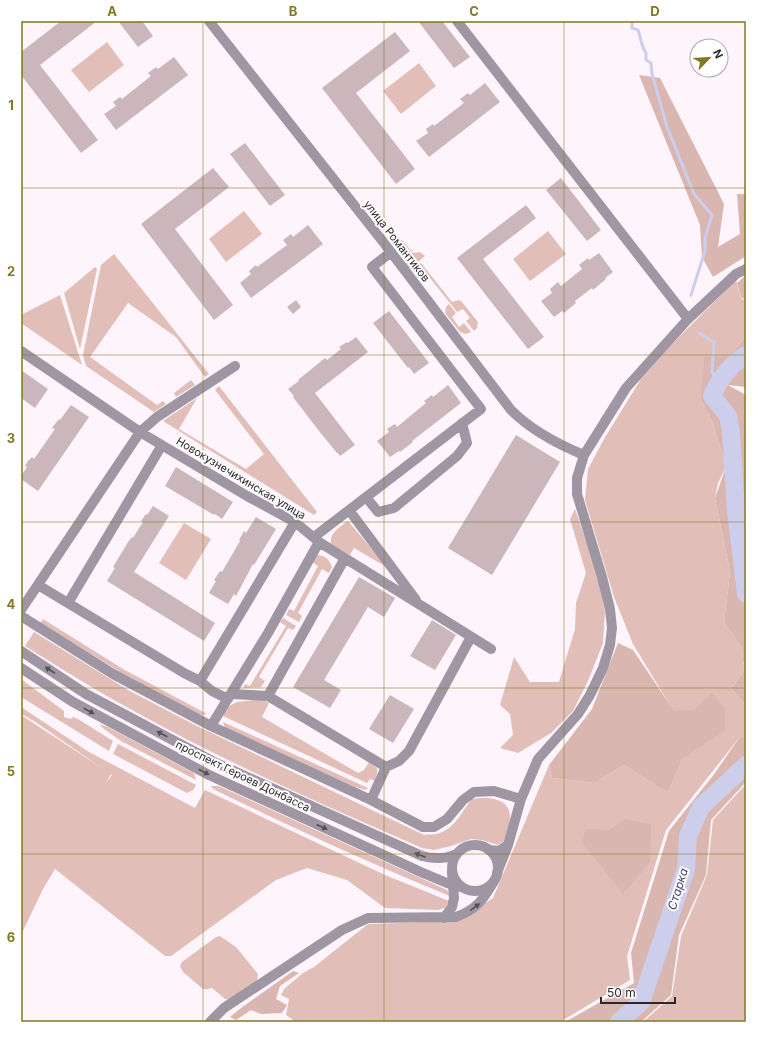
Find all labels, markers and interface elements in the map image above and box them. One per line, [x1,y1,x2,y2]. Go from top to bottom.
text: A [107,3,117,19]
text: B [289,3,298,19]
text: C [469,3,479,19]
text: D [650,3,660,19]
north arrow [689,38,729,78]
text: N [710,47,726,61]
text: 1 [8,97,14,113]
street label: улица Романтиков [361,198,433,284]
text: 2 [7,263,15,279]
text: 3 [7,430,15,446]
street label: Новокузнечихинская улица [174,434,308,522]
text: 4 [7,596,16,612]
one-way arrow [45,666,55,674]
one-way arrow [84,708,95,714]
one-way arrow [157,731,168,738]
street label: проспект Героев Донбасса [174,737,312,815]
text: 5 [7,763,15,779]
one-way arrow [198,769,210,776]
one-way arrow [316,824,328,830]
one-way arrow [413,851,425,857]
water label: Старка [664,866,691,912]
one-way arrow [470,903,480,911]
text: 6 [7,929,15,945]
scale bar [601,979,675,1005]
text: 50 m [607,985,636,1000]

